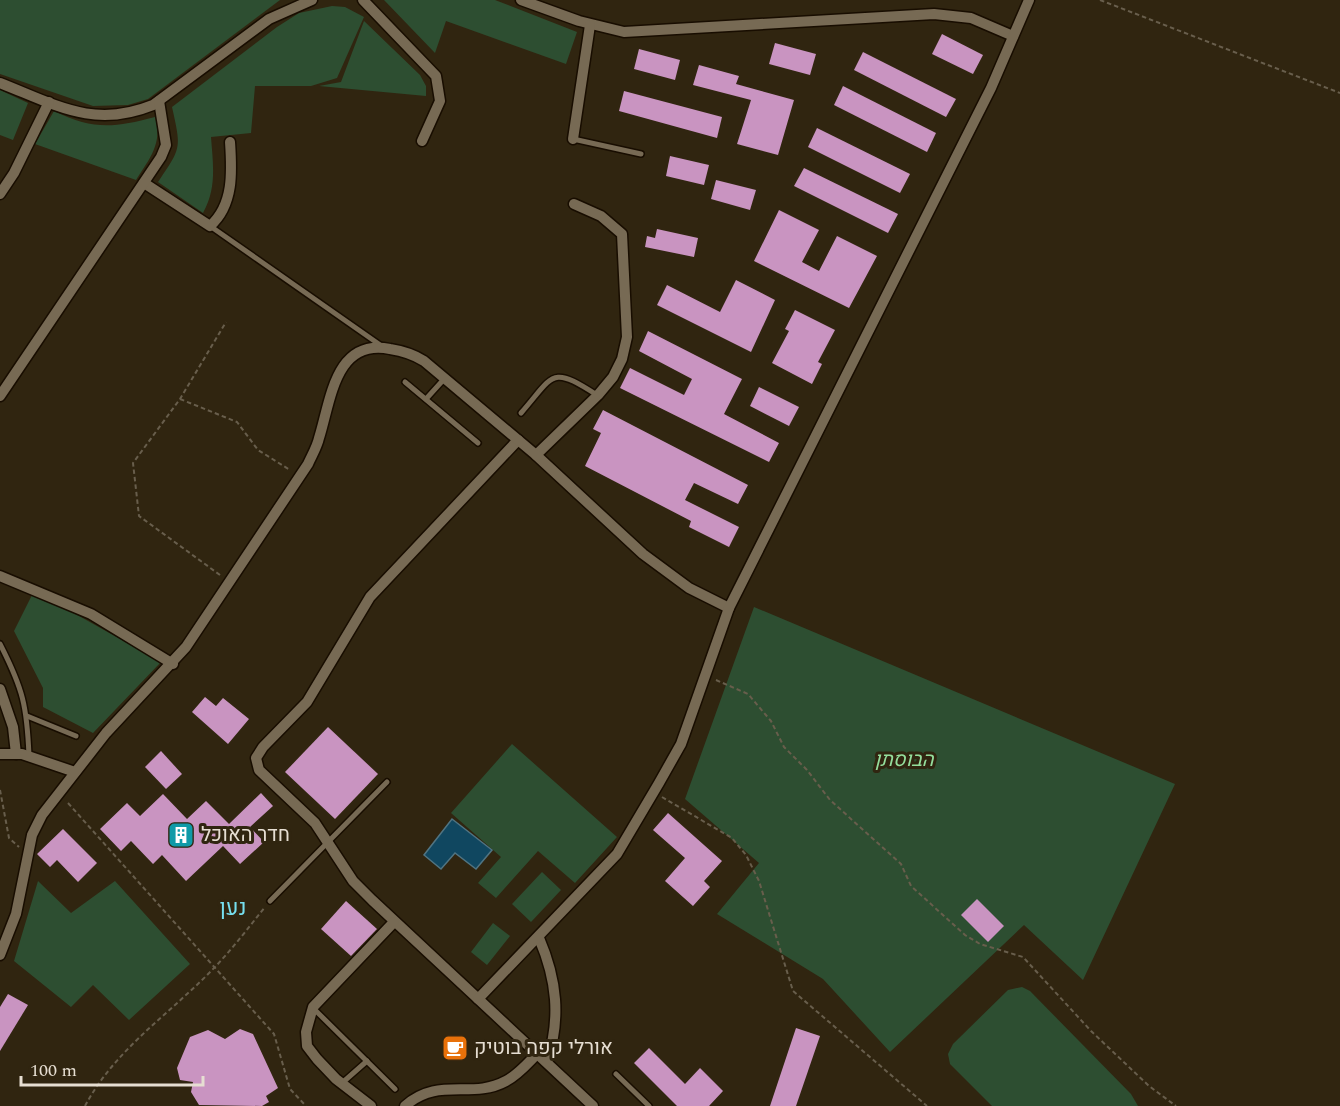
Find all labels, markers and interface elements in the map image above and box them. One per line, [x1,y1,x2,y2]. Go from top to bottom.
park label: הבוסתן [874,745,935,775]
building icon: חדר האוכל [166,820,196,850]
place label: חדר האוכל [201,820,290,850]
district label: נען [219,892,247,925]
cafe icon: אורלי קפה בוטיק [440,1033,470,1063]
place label: אורלי קפה בוטיק [474,1033,613,1063]
scale bar [21,1049,202,1087]
text: 100 m [30,1057,77,1084]

